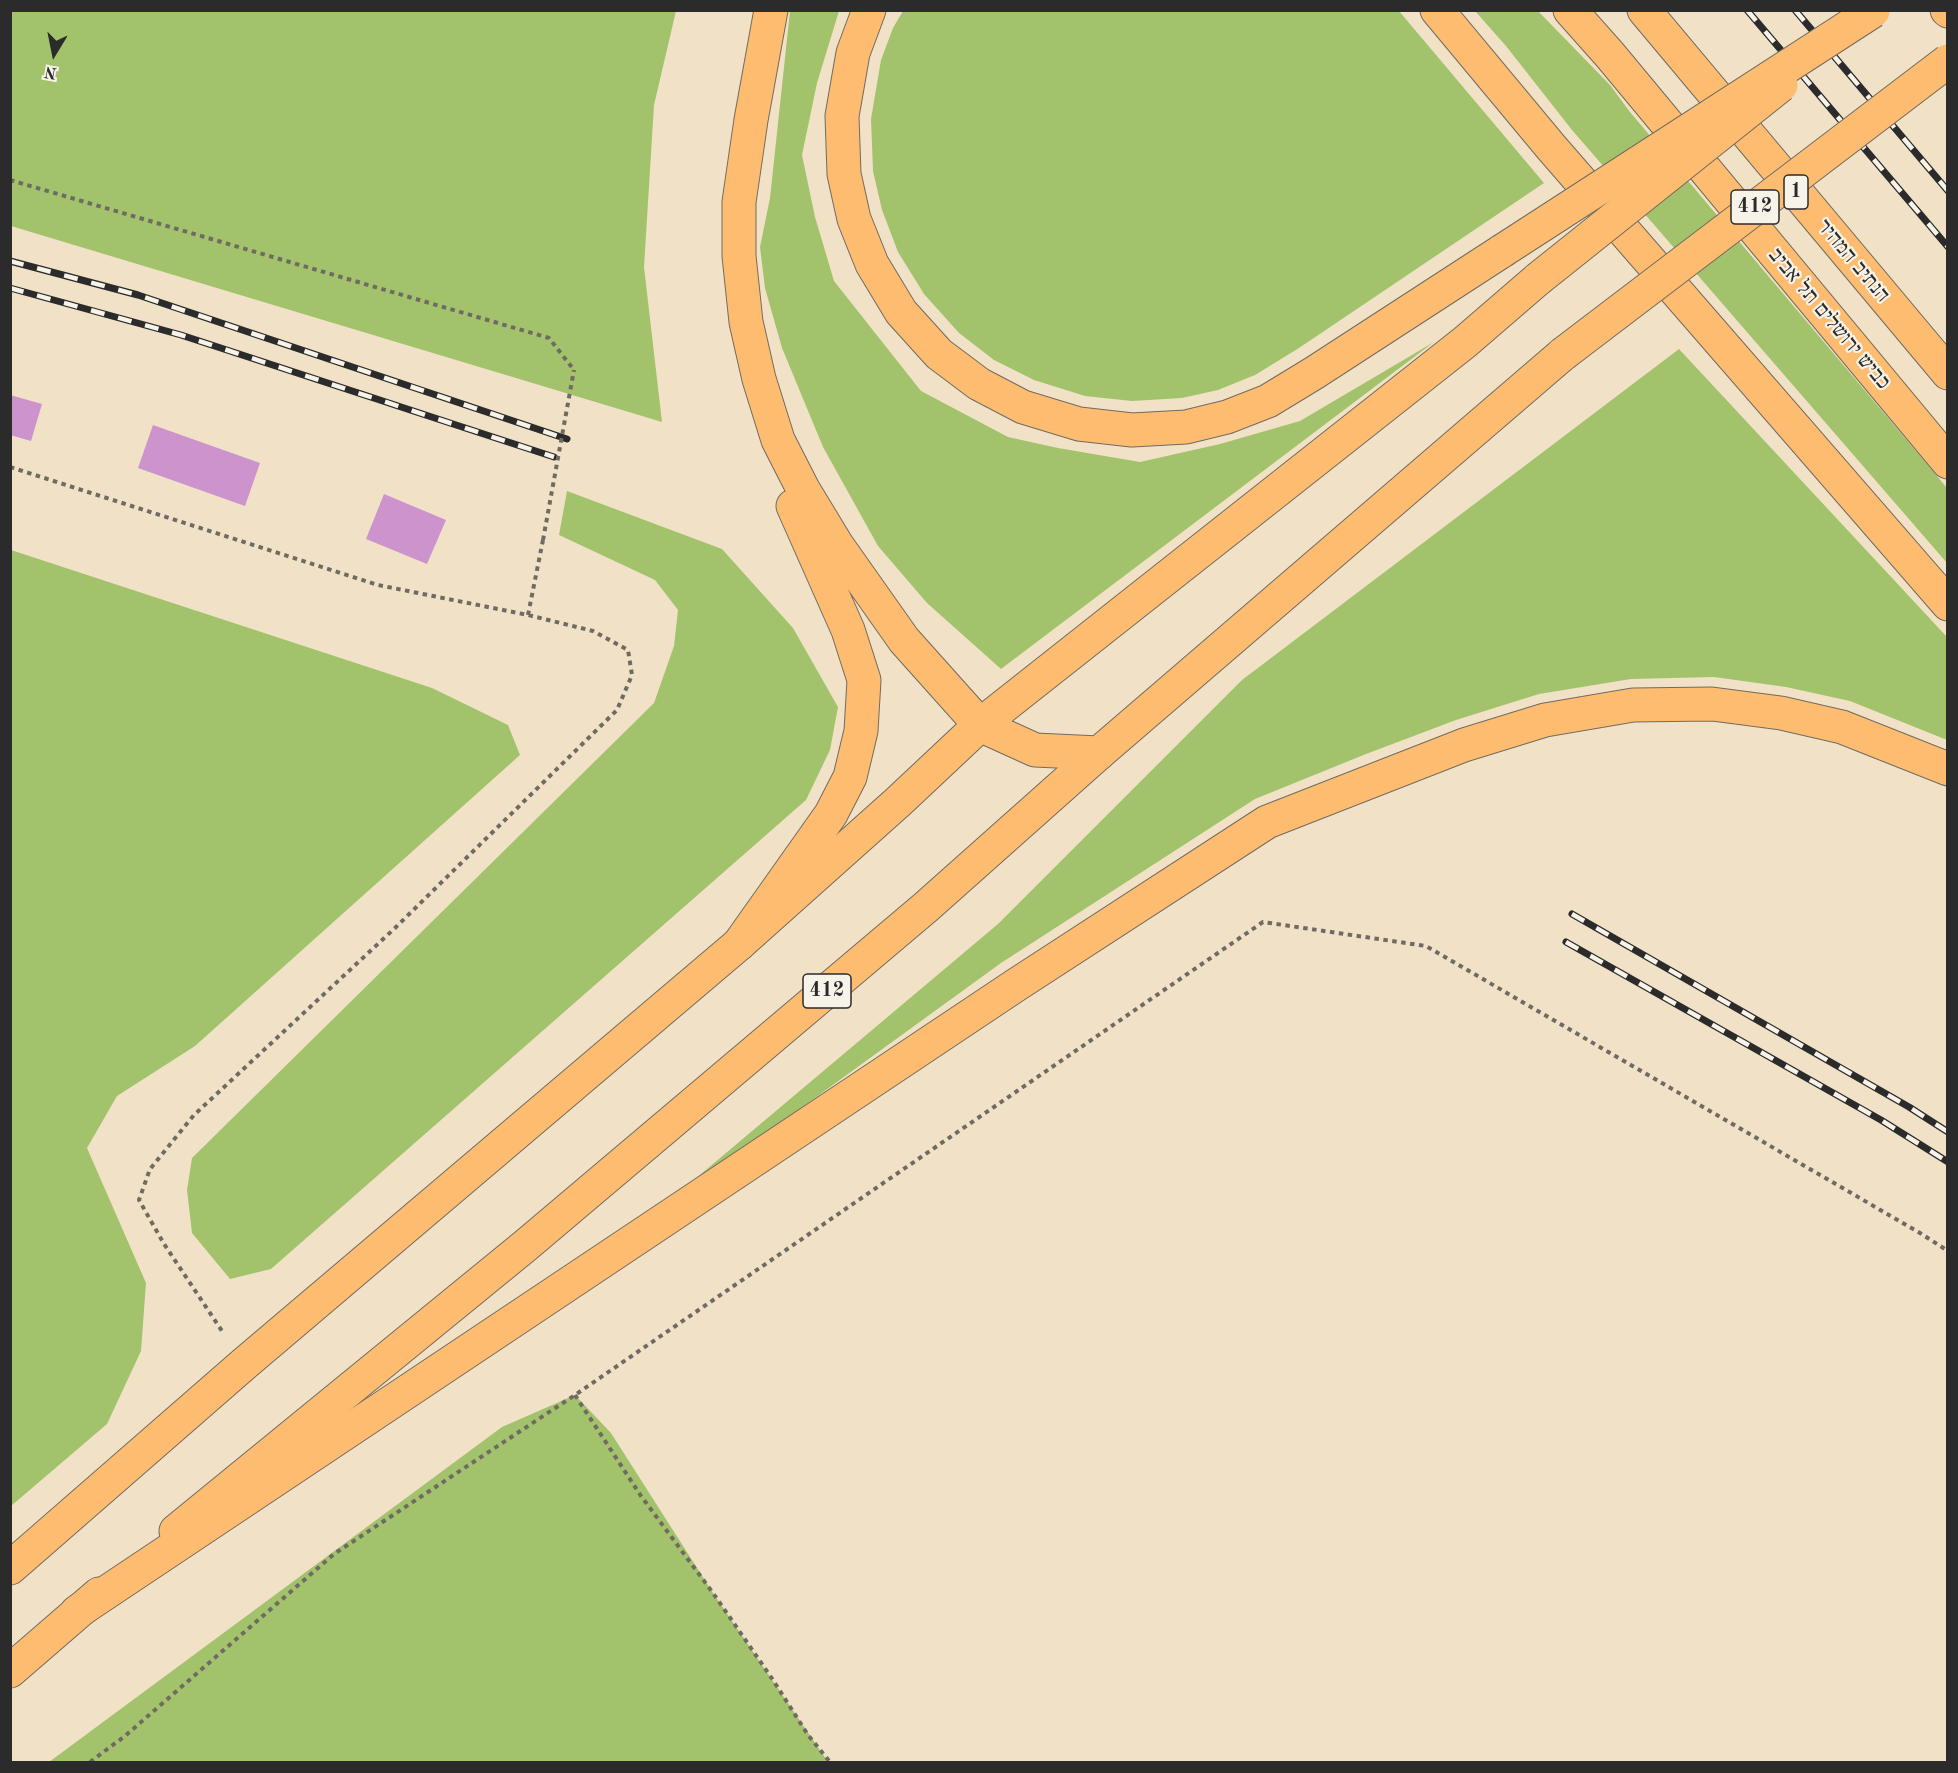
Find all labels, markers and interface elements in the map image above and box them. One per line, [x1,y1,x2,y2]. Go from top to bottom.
north arrow [24,24,84,84]
text: N [43,63,58,81]
road number: 1 [1784,175,1808,209]
road number: 412 [1731,190,1779,224]
street label: הנתיב המהיר [1811,215,1895,307]
street label: כביש ירושלים תל אביב [1763,243,1895,395]
road number: 412 [803,974,851,1008]

